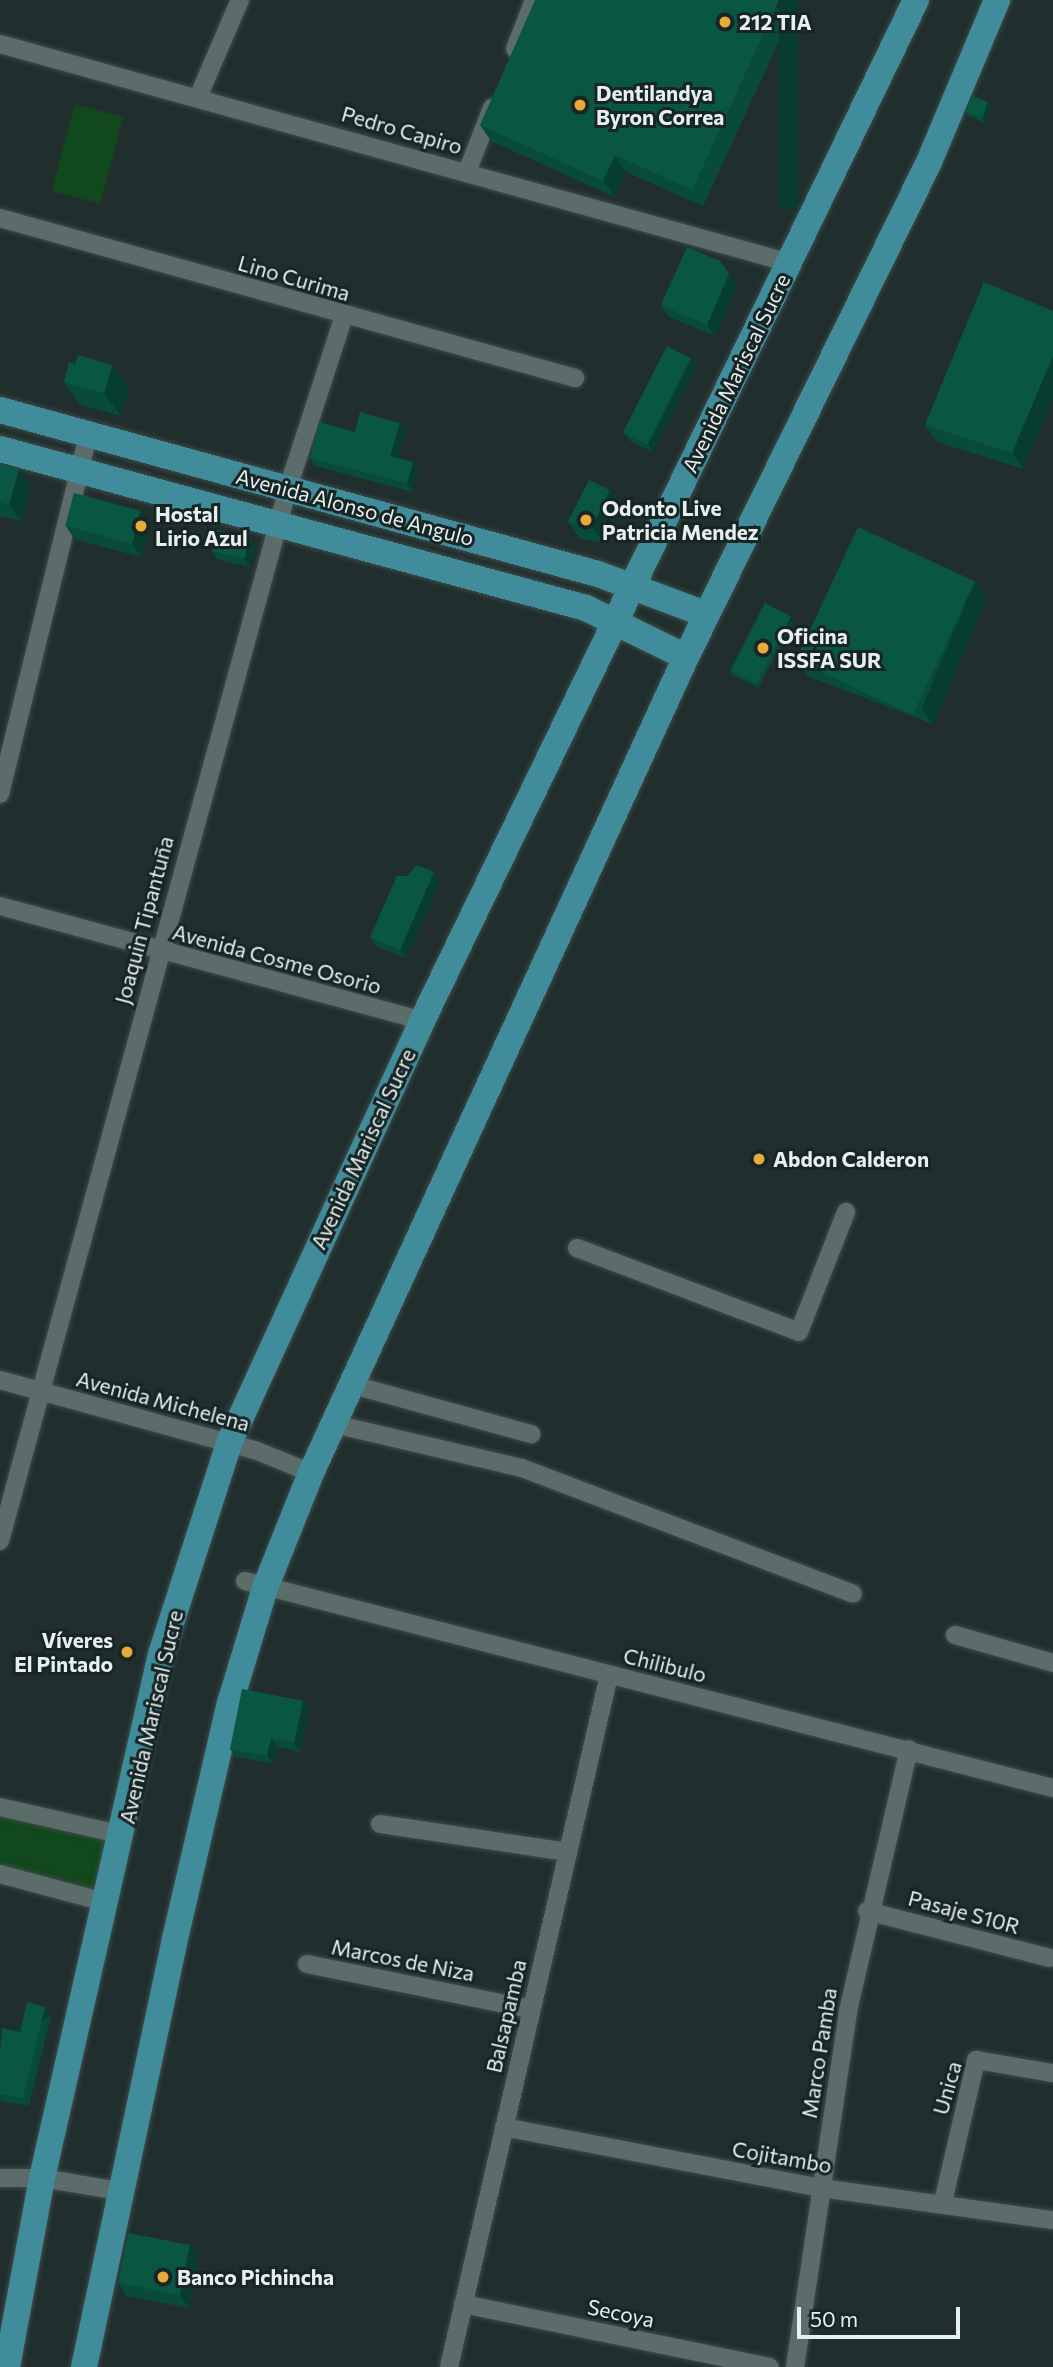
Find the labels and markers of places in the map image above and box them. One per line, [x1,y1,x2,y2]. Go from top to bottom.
place label: 212 TIA [739,9,812,35]
marker: 212 TIA [717,14,733,30]
place label: Dentilandya Byron Correa [596,80,724,130]
marker: Dentilandya Byron Correa [570,95,590,115]
place label: Odonto Live Patricia Mendez [602,495,759,545]
place label: Hostal Lirio Azul [155,501,248,551]
marker: Odonto Live Patricia Mendez [576,510,596,530]
marker: Hostal Lirio Azul [133,518,149,534]
place label: Oficina ISSFA SUR [777,623,882,673]
marker: Oficina ISSFA SUR [755,640,771,656]
place label: Abdon Calderon [773,1146,929,1172]
marker: Abdon Calderon [751,1151,767,1167]
place label: Víveres El Pintado [14,1627,113,1677]
marker: Víveres El Pintado [119,1644,135,1660]
place label: Banco Pichincha [177,2264,334,2290]
marker: Banco Pichincha [155,2269,171,2285]

